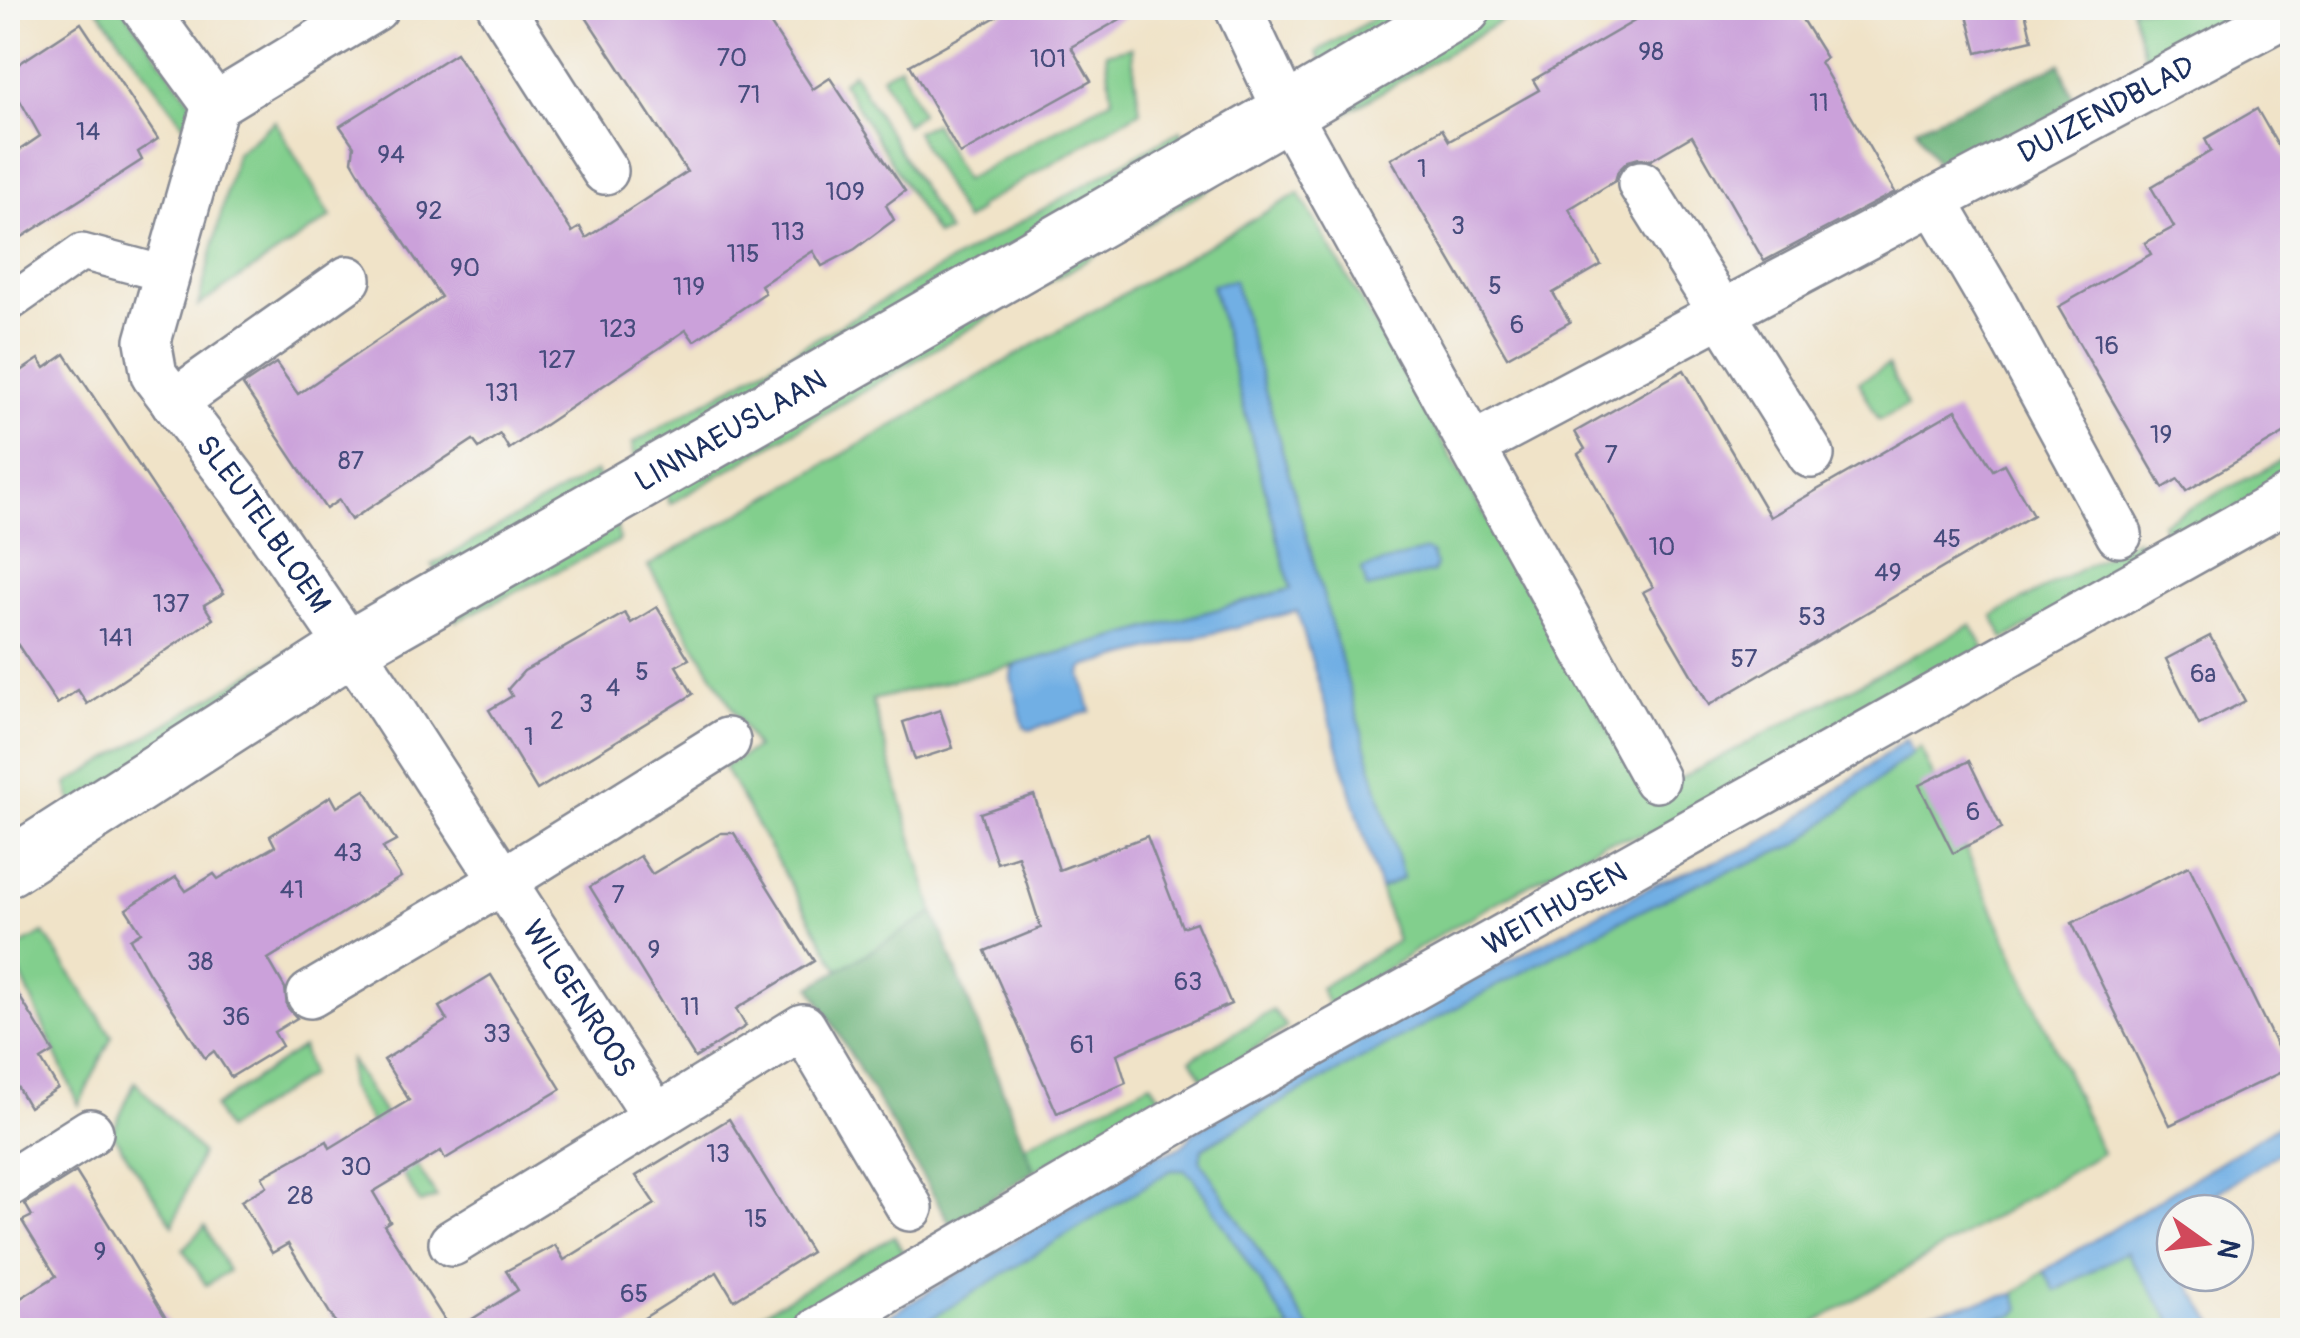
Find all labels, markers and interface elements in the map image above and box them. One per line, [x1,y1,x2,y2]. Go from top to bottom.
house number: 98 [1638,37,1664,68]
house number: 70 [717,43,747,74]
house number: 101 [1030,44,1066,75]
street label: DUIZENDBLAD [2012,48,2201,172]
house number: 71 [737,80,761,111]
house number: 11 [1809,88,1829,119]
house number: 14 [76,117,100,148]
house number: 94 [377,140,405,171]
house number: 1 [1417,154,1427,185]
house number: 109 [825,177,865,208]
house number: 92 [416,196,442,227]
house number: 3 [1451,211,1465,242]
house number: 113 [771,217,805,248]
house number: 115 [726,239,760,270]
house number: 90 [450,253,480,284]
house number: 5 [1488,271,1502,302]
house number: 119 [673,272,705,303]
house number: 6 [1510,310,1524,341]
house number: 123 [600,314,636,345]
house number: 16 [2095,331,2119,362]
house number: 127 [539,345,575,376]
street label: LINNAEUSLAAN [628,361,833,500]
house number: 131 [485,378,519,409]
house number: 19 [2150,420,2172,451]
street label: SLEUTELBLOEM [188,428,339,620]
house number: 7 [1604,440,1618,471]
house number: 87 [338,446,364,477]
house number: 45 [1933,524,1961,555]
house number: 10 [1649,532,1675,563]
house number: 49 [1874,558,1902,589]
house number: 137 [153,589,189,620]
house number: 53 [1798,602,1826,633]
house number: 141 [99,623,133,654]
house number: 57 [1731,644,1757,675]
house number: 5 [635,657,649,688]
house number: 6a [2190,659,2216,690]
house number: 4 [606,673,620,704]
house number: 3 [579,689,593,720]
house number: 2 [550,706,564,737]
house number: 1 [524,722,534,753]
house number: 6 [1966,797,1980,828]
house number: 43 [334,838,362,869]
street label: WEITHUSEN [1477,854,1634,964]
house number: 41 [280,875,304,906]
house number: 7 [611,880,625,911]
street label: WILGENROOS [514,913,643,1085]
house number: 9 [648,935,660,966]
house number: 38 [187,947,213,978]
house number: 63 [1174,967,1202,998]
house number: 11 [680,992,700,1023]
house number: 36 [222,1002,250,1033]
house number: 33 [483,1019,511,1050]
house number: 61 [1070,1030,1094,1061]
house number: 13 [706,1139,730,1170]
house number: 30 [340,1152,372,1183]
house number: 28 [287,1181,313,1212]
north arrow [2155,1193,2255,1293]
house number: 15 [744,1204,768,1235]
text: N [2209,1235,2247,1262]
house number: 9 [94,1237,106,1268]
house number: 65 [620,1279,648,1310]

